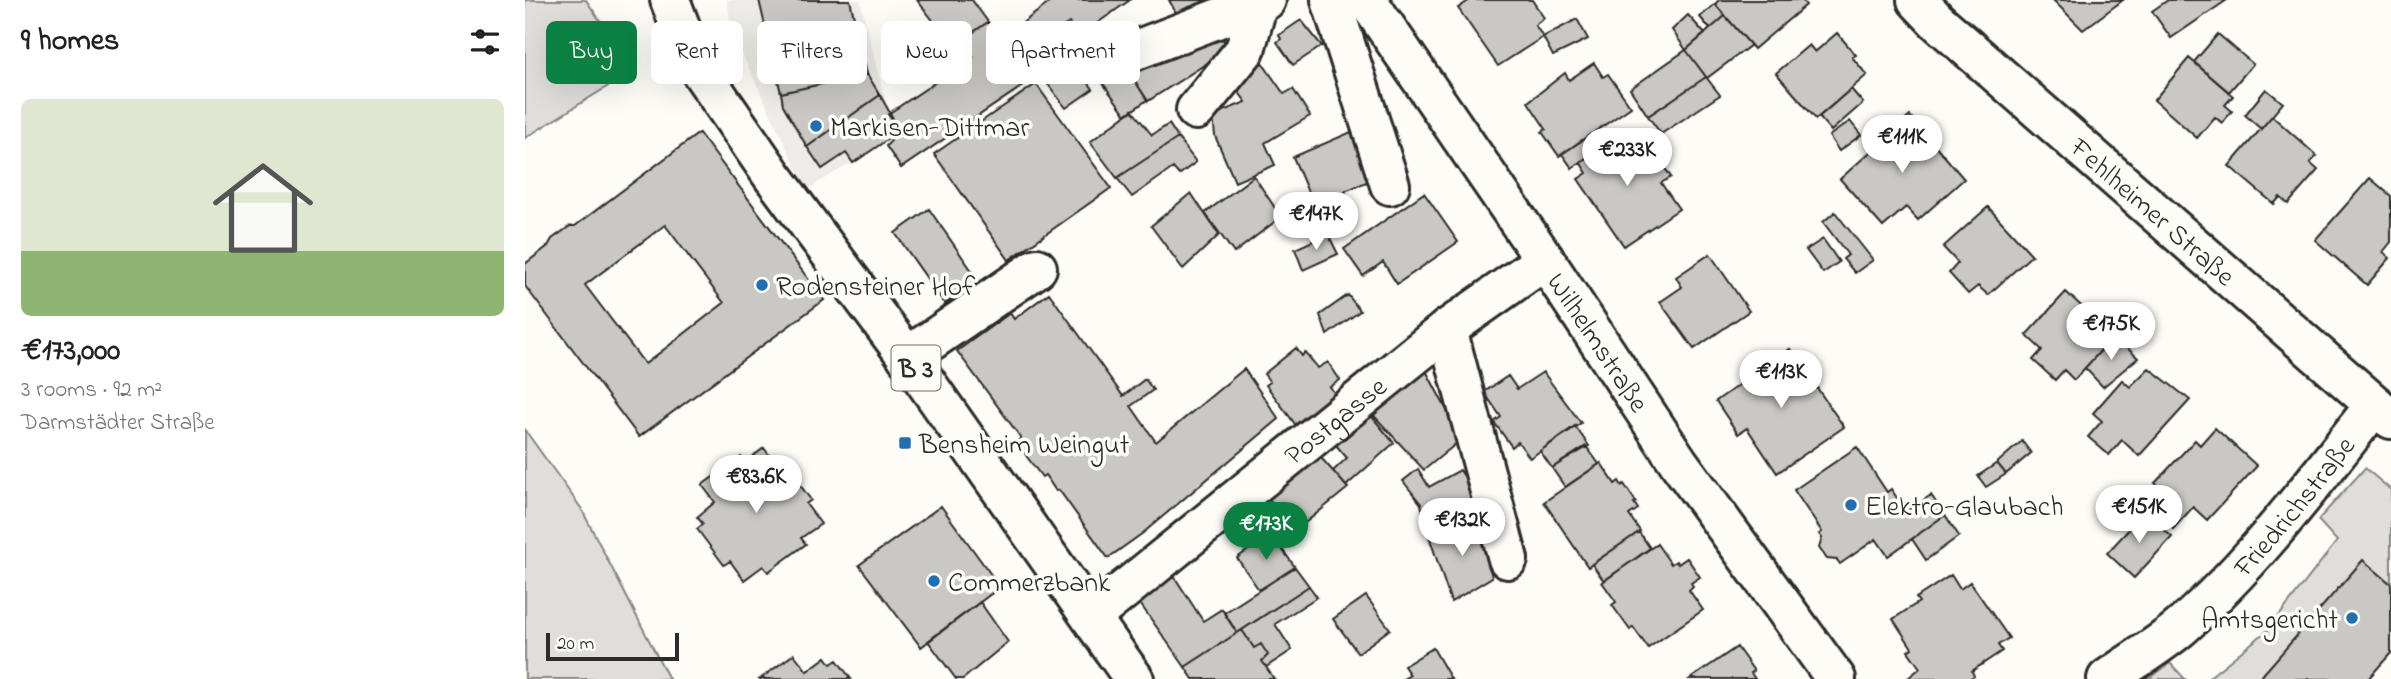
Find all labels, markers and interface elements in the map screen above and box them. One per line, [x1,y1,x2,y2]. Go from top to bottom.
text: 9 homes [21,20,119,64]
chip: Buy [546,21,637,84]
chip: Rent [651,21,743,84]
chip: Filters [757,21,867,84]
chip: New [881,21,972,84]
chip: Apartment [986,21,1140,84]
icon: filters [466,23,504,61]
place label: Markisen-Dittmar [830,109,1029,150]
pin: €111K [1853,116,1951,175]
marker: Markisen-Dittmar [808,118,824,134]
text: €111K [1877,121,1927,154]
pin: €233K [1578,128,1676,188]
street label: Fehlheimer Straße [2059,129,2243,298]
text: €233K [1598,134,1656,167]
icon: home [200,145,326,271]
pin: €147K [1267,192,1365,252]
text: €147K [1289,198,1343,231]
street label: Wilhelmstraße [1535,266,1657,422]
place label: Rodensteiner Hof [776,268,975,309]
marker: Rodensteiner Hof [754,277,770,293]
pin: €175K [2062,302,2160,362]
text: €175K [2082,308,2140,341]
text: €173,000 [21,330,120,374]
road number: B 3 [891,346,941,390]
pin: €113K [1732,350,1830,410]
text: €113K [1755,356,1807,389]
street label: Postgasse [1277,368,1397,477]
text: 3 rooms · 92 m² [21,374,162,407]
text: Darmstädter Straße [21,407,215,440]
place label: Bensheim Weingut [918,426,1129,467]
street label: Friedrichstraße [2225,428,2367,589]
marker: Bensheim Weingut [897,435,913,451]
pin: €83.6K [699,456,813,515]
text: €83.6K [726,461,786,494]
pin: €151K [2090,486,2188,545]
place label: Elektro-Glaubach [1865,488,2064,529]
text: €151K [2112,491,2166,524]
marker: Elektro-Glaubach [1843,497,1859,513]
pin: €132K [1413,498,1511,558]
pin: €173K [1217,503,1315,562]
text: €132K [1434,504,1490,537]
text: €173K [1239,508,1293,541]
place label: Commerzbank [948,564,1111,605]
marker: Commerzbank [926,573,942,589]
place label: Amtsgericht [2201,601,2338,642]
marker: Amtsgericht [2344,610,2360,626]
scale bar [546,630,679,662]
text: 20 m [557,631,594,658]

